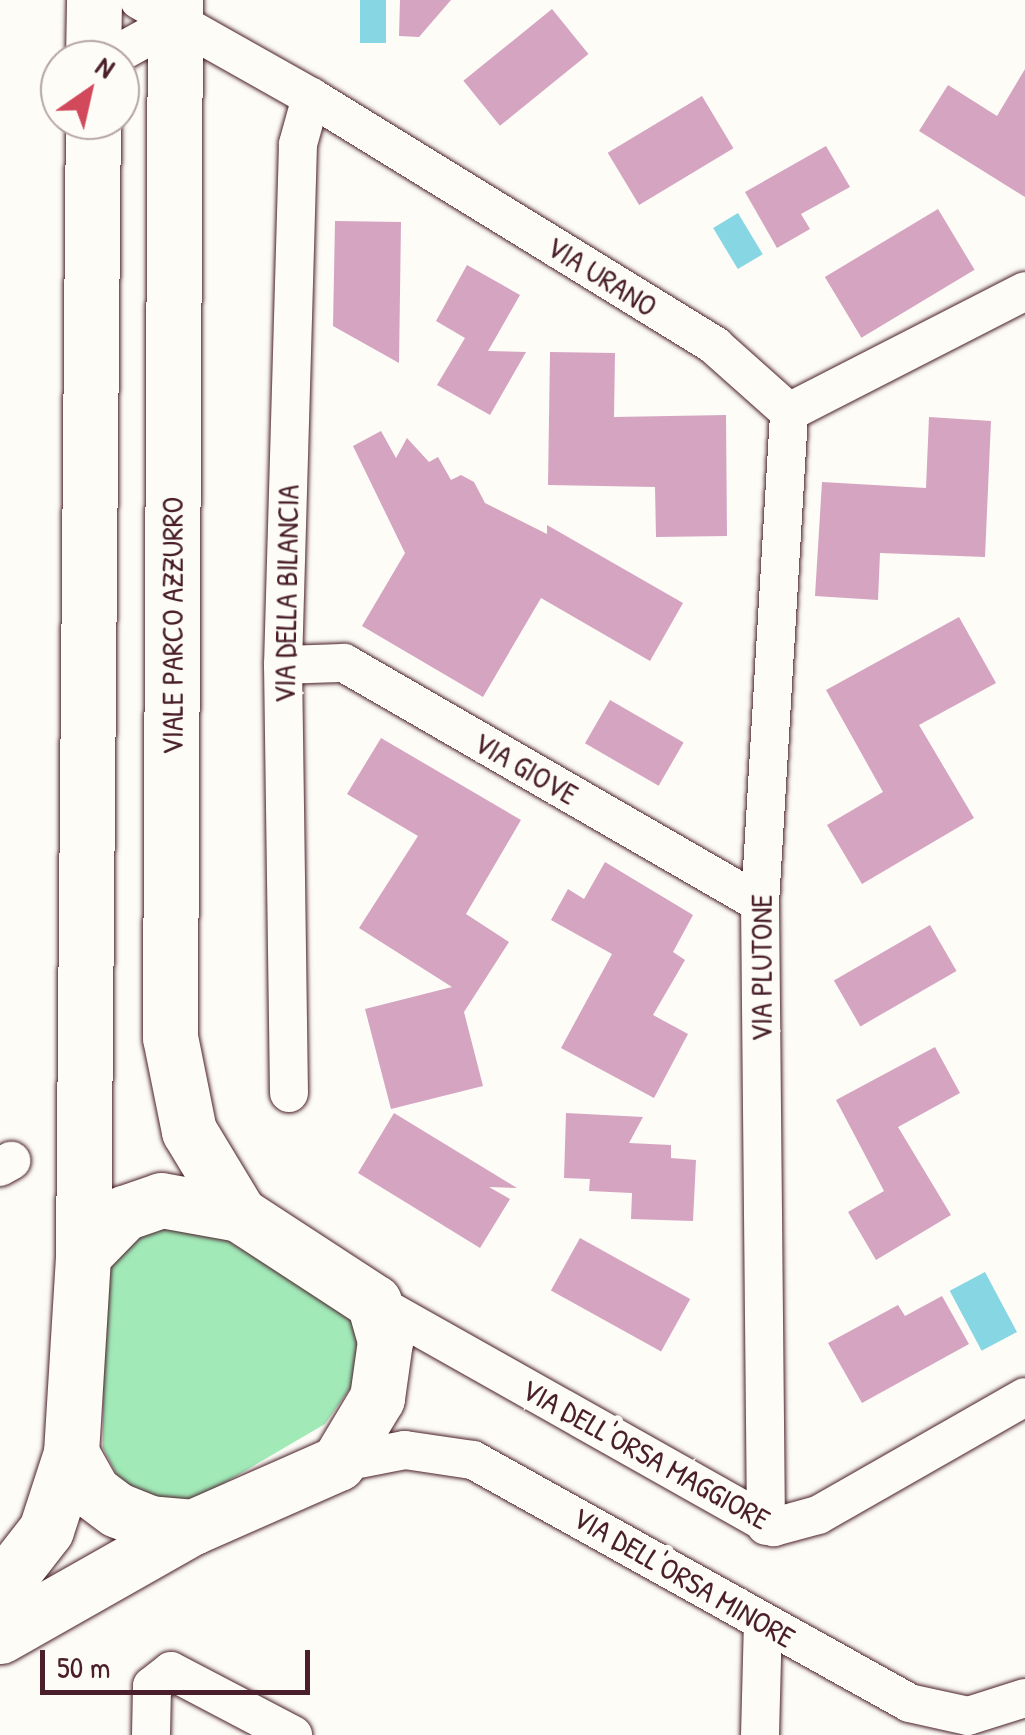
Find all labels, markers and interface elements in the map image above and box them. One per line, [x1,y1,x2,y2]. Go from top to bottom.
north arrow [40,40,140,140]
text: N [89,47,122,87]
street label: VIA URANO [540,228,664,324]
street label: VIA DELLA BILANCIA [266,484,306,704]
street label: VIALE PARCO AZZURRO [154,497,190,755]
street label: VIA GIOVE [468,724,584,812]
street label: VIA PLUTONE [743,894,779,1042]
street label: VIA DELL'ORSA MAGGIORE [516,1371,776,1537]
street label: VIA DELL'ORSA MINORE [567,1499,801,1655]
scale bar [45,1630,315,1692]
text: 50 m [57,1647,110,1687]

